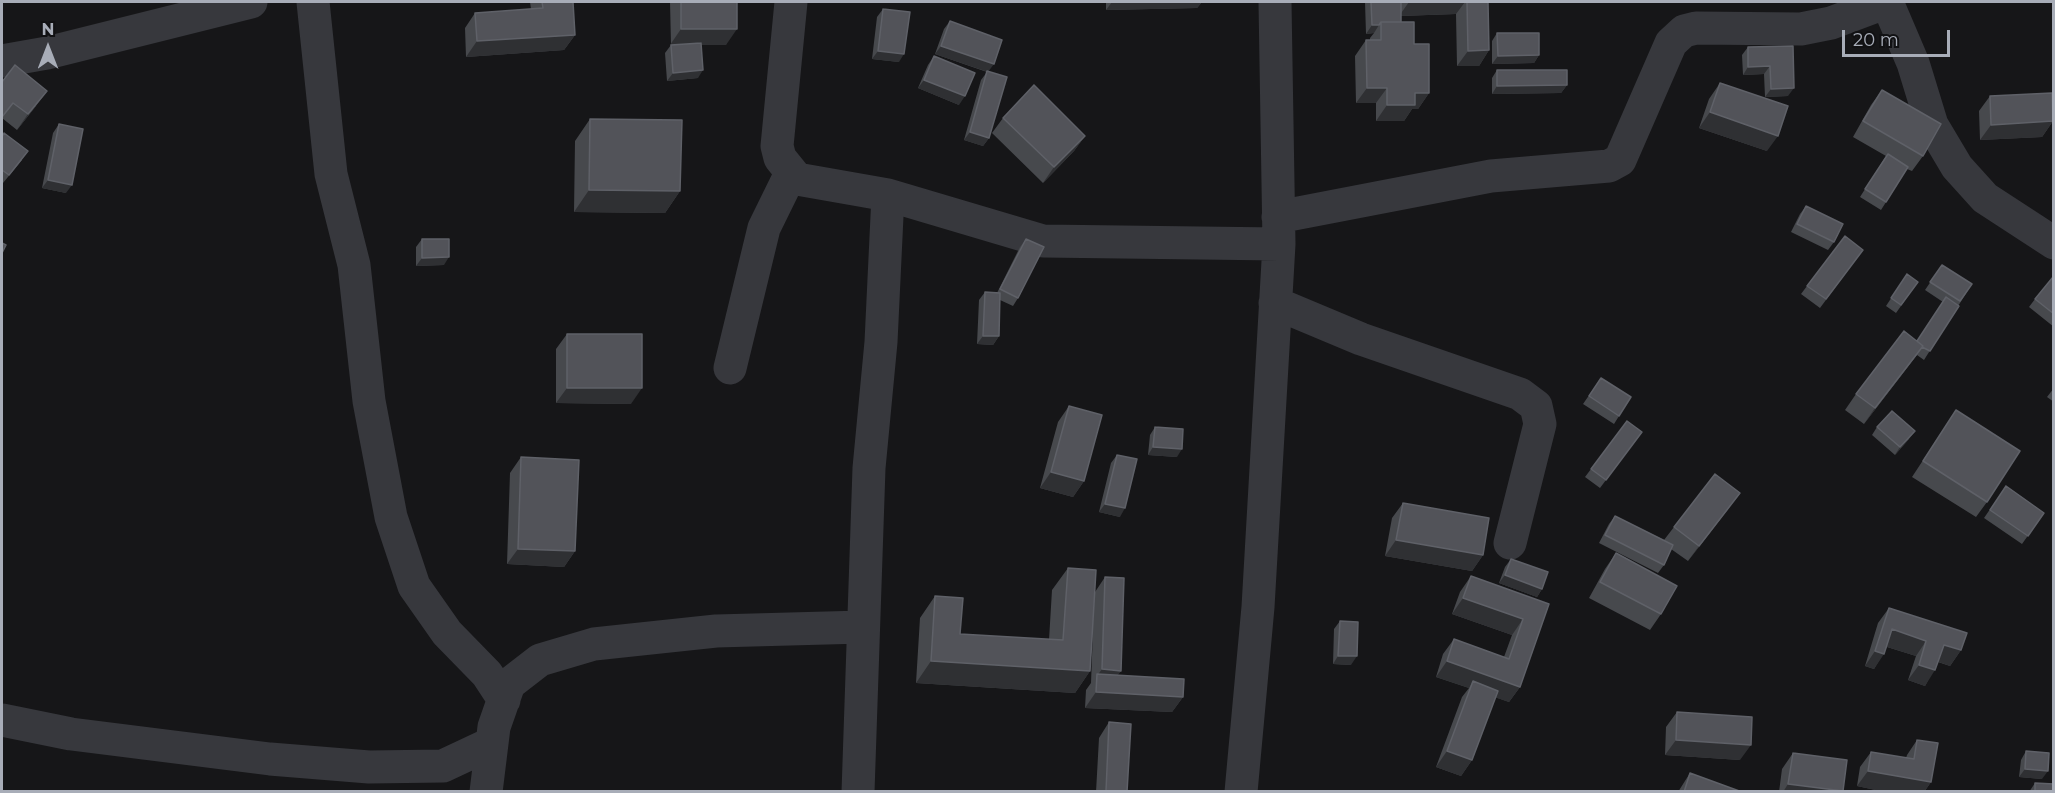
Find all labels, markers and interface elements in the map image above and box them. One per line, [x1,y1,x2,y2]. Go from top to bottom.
north arrow [18,18,78,78]
scale bar [1845,18,1953,56]
text: N [42,20,54,39]
text: 20 m [1853,29,1899,51]

